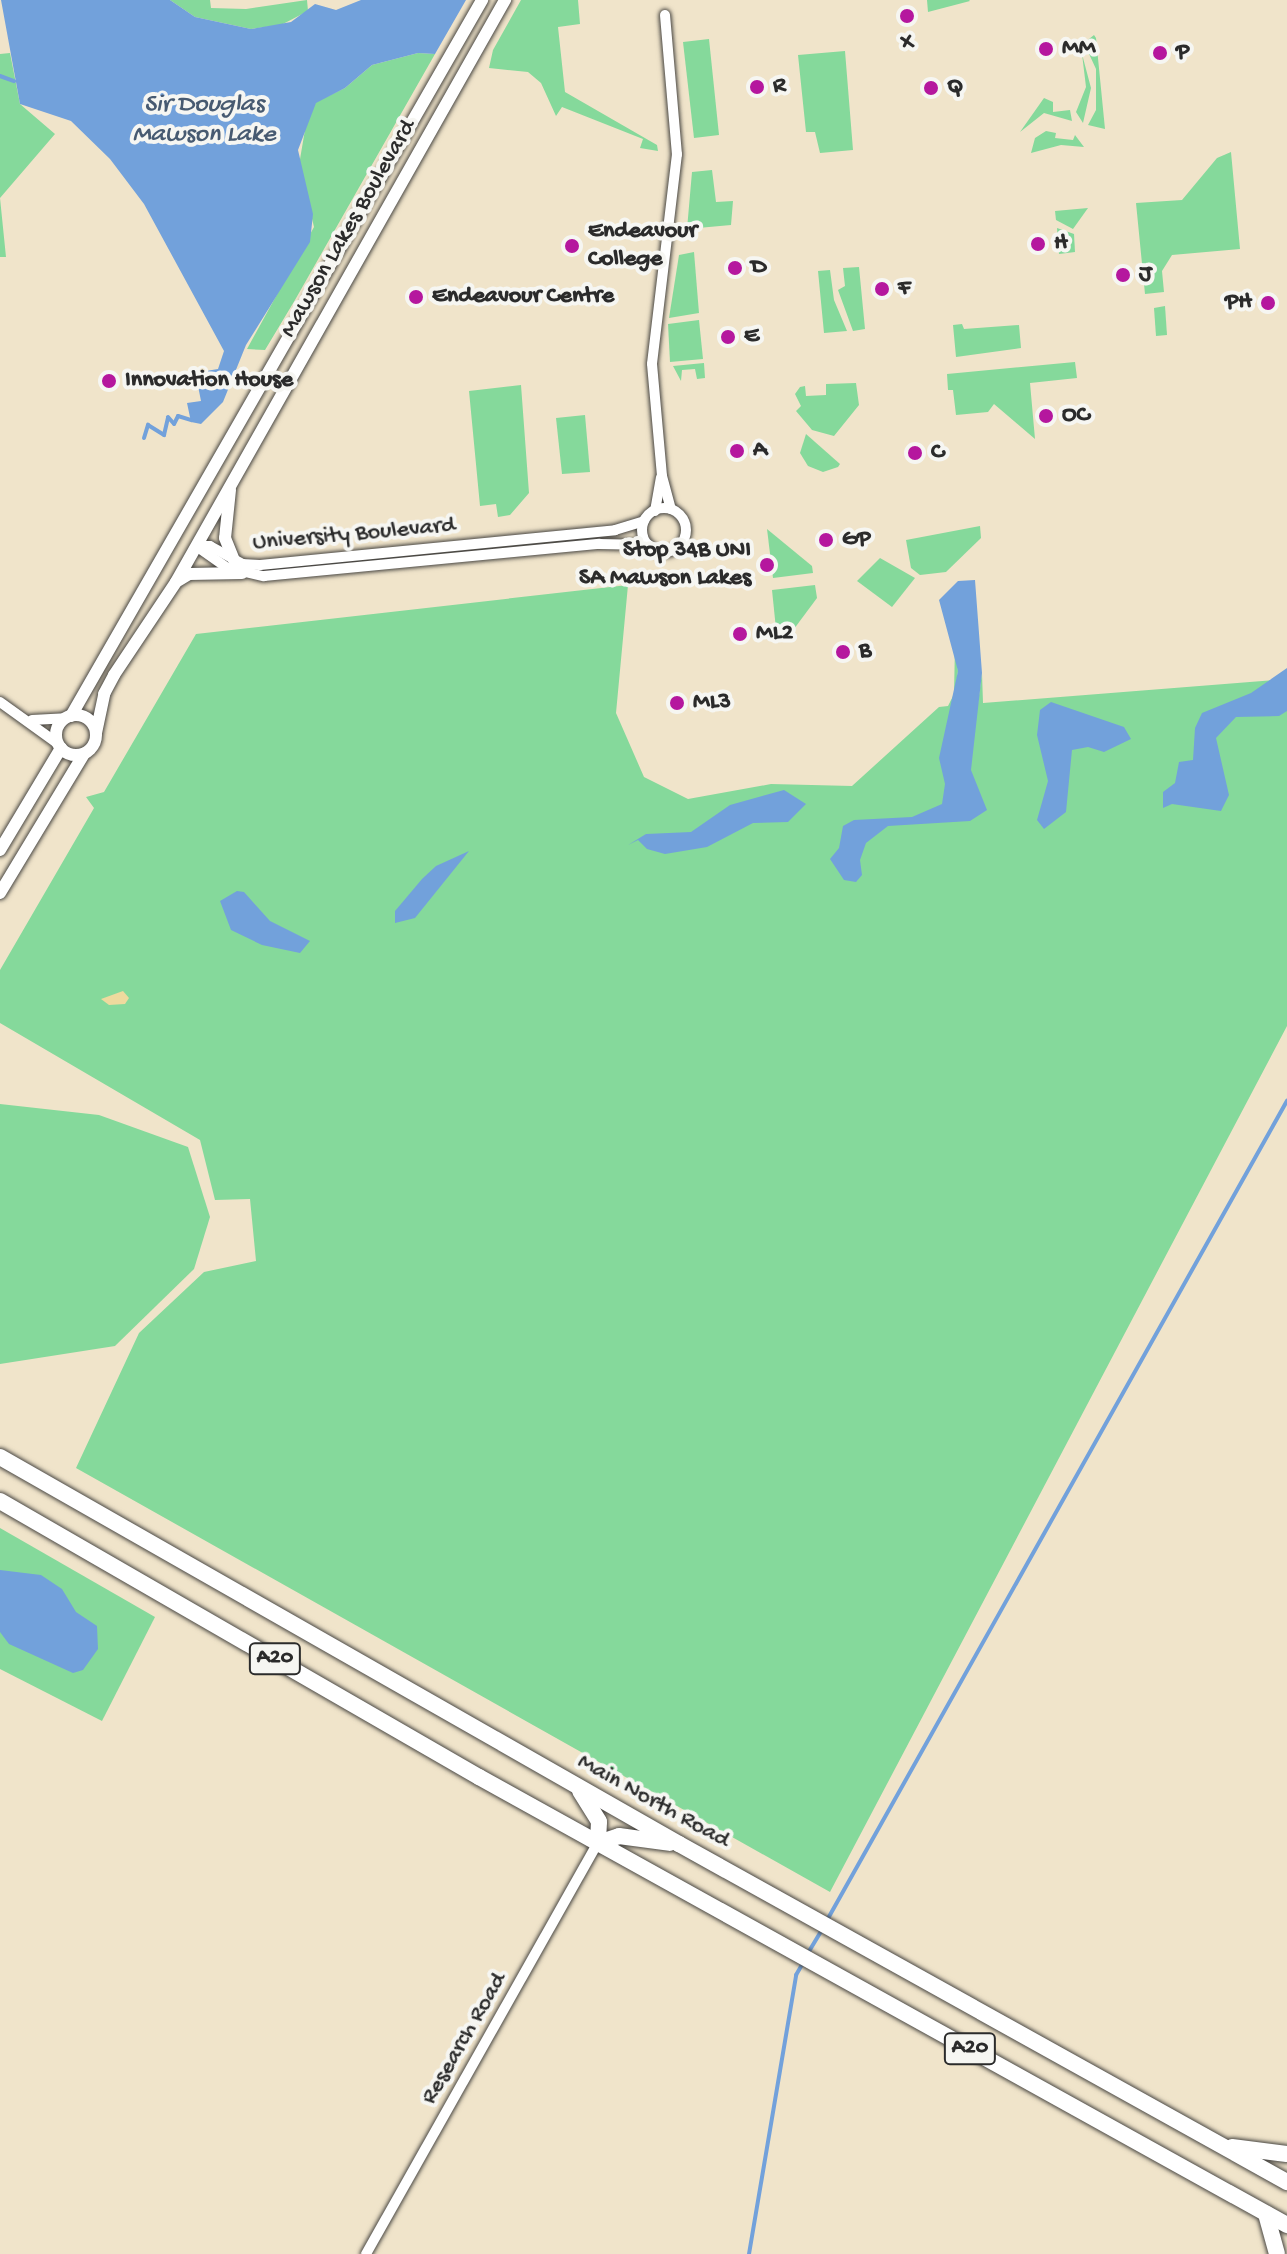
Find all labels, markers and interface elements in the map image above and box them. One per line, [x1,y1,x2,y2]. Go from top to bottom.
marker: X [898,7,916,25]
place label: X [901,29,913,57]
place label: MM [1062,35,1095,63]
place label: P [1176,39,1189,67]
marker: MM [1037,40,1055,58]
marker: P [1151,44,1169,62]
place label: R [773,73,786,101]
place label: Q [947,74,963,102]
marker: R [748,78,766,96]
marker: Q [922,79,940,97]
water label: Sir Douglas Mawson Lake [132,90,276,152]
street label: Mawson Lakes Boulevard [275,115,423,343]
place label: Endeavour College [588,218,697,274]
place label: H [1054,230,1068,258]
marker: H [1029,235,1047,253]
marker: Endeavour College [563,237,581,255]
place label: D [751,254,767,282]
marker: D [726,259,744,277]
place label: J [1139,261,1152,289]
marker: J [1114,266,1132,284]
place label: F [898,275,910,303]
marker: F [873,280,891,298]
place label: Endeavour Centre [432,283,614,311]
marker: Endeavour Centre [407,288,425,306]
place label: PH [1225,289,1252,317]
marker: PH [1259,294,1277,312]
place label: E [744,323,759,351]
marker: E [719,328,737,346]
place label: Innovation House [125,367,293,395]
marker: Innovation House [100,372,118,390]
place label: OC [1062,402,1089,430]
marker: OC [1037,407,1055,425]
place label: A [753,437,767,465]
place label: C [931,439,944,467]
marker: A [728,442,746,460]
marker: C [906,444,924,462]
street label: University Boulevard [251,512,457,558]
place label: GP [842,526,870,554]
marker: GP [817,531,835,549]
place label: Stop 34B UNI SA Mawson Lakes [579,537,751,593]
marker: Stop 34B UNI SA Mawson Lakes [758,556,776,574]
place label: ML2 [756,620,793,648]
marker: ML2 [731,625,749,643]
place label: B [859,638,871,666]
marker: B [834,643,852,661]
place label: ML3 [693,689,731,717]
marker: ML3 [668,694,686,712]
road number: A20 [247,1641,303,1677]
street label: Main North Road [572,1748,734,1856]
street label: Research Road [416,1968,514,2110]
road number: A20 [942,2031,998,2067]

